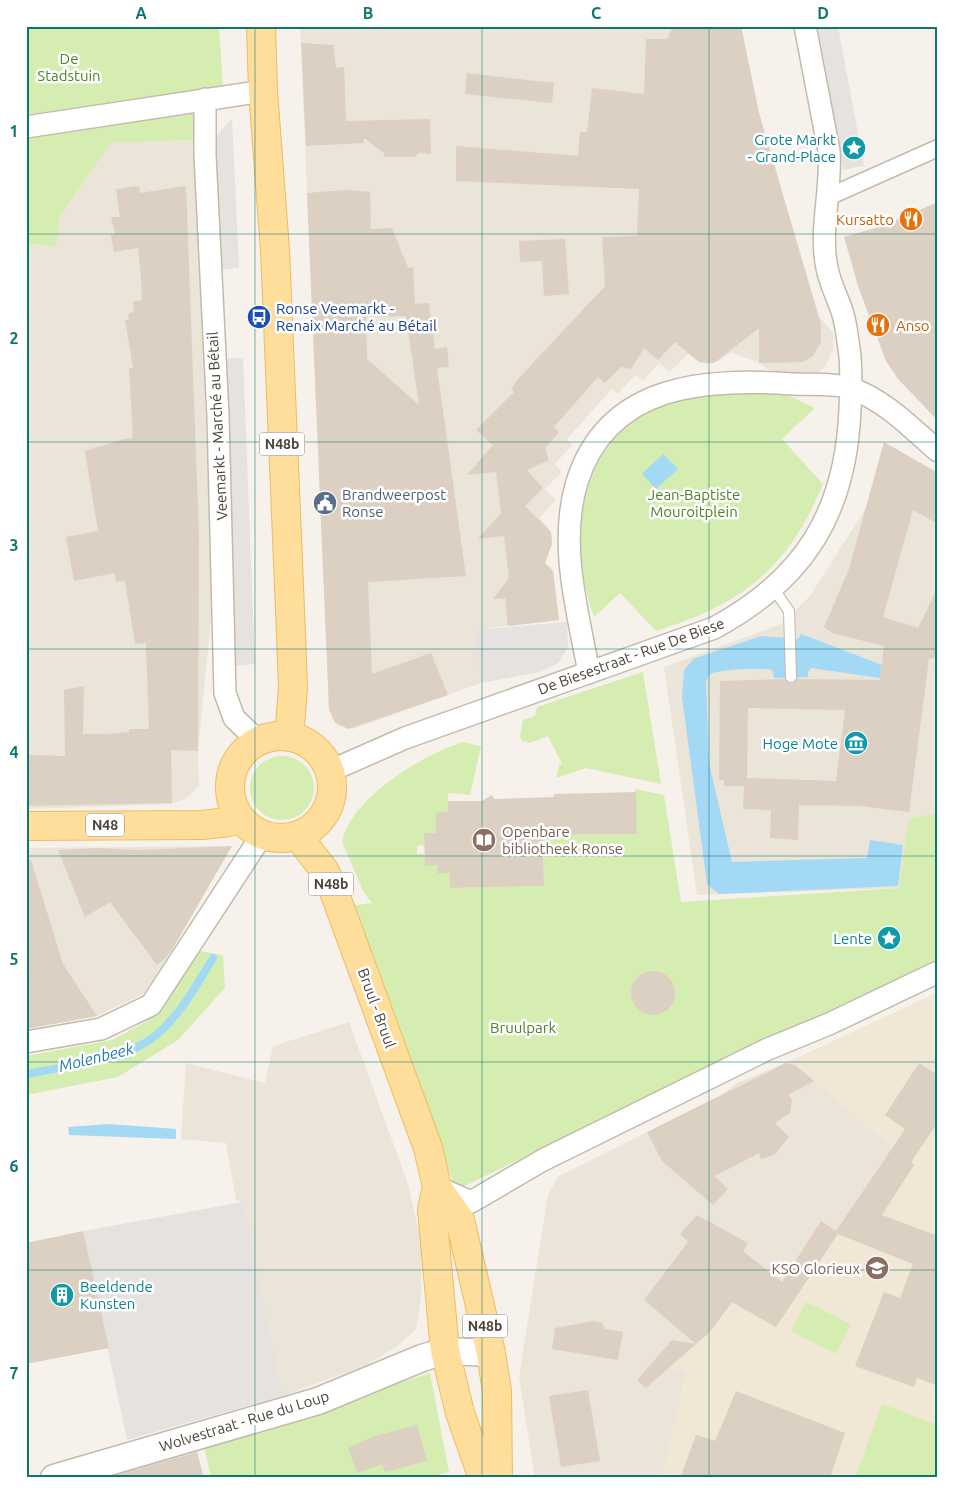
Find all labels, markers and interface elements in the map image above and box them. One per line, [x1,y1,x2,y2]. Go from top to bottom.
text: A [135,4,147,22]
text: B [363,4,373,22]
text: C [591,4,601,22]
text: D [817,4,829,22]
park label: De Stadstuin [37,50,101,84]
text: 1 [9,122,19,140]
place label: Grote Markt - Grand-Place [747,131,836,165]
place icon: Grote Markt - Grand-Place [841,135,867,161]
restaurant icon: Kursatto [898,206,924,232]
place label: Kursatto [836,211,894,228]
place label: Ronse Veemarkt - Renaix Marché au Bétail [276,300,437,334]
bus stop icon: Ronse Veemarkt - Renaix Marché au Bétail [246,304,272,330]
restaurant icon: Anso [865,312,891,338]
place label: Anso [896,317,930,334]
text: 2 [9,329,19,347]
street label: Veemarkt - Marché au Bétail [204,331,230,521]
road number: N48b [260,432,304,456]
place label: Brandweerpost Ronse [342,486,446,520]
park label: Jean-Baptiste Mouroitplein [648,486,740,520]
public building icon: Brandweerpost Ronse [312,490,338,516]
text: 3 [9,536,19,554]
street label: De Biesestraat - Rue De Biese [535,614,727,698]
museum icon: Hoge Mote [843,730,869,756]
place label: Hoge Mote [762,735,838,752]
text: 4 [9,743,19,761]
road number: N48 [86,814,124,836]
place label: Openbare bibliotheek Ronse [502,823,623,857]
library icon: Openbare bibliotheek Ronse [471,827,497,853]
road number: N48b [308,872,354,896]
place icon: Lente [876,925,902,951]
place label: Lente [833,930,872,947]
text: 5 [9,950,19,968]
street label: Bruul - Bruul [355,966,399,1050]
park label: Bruulpark [490,1019,556,1036]
water label: Molenbeek [57,1039,136,1075]
text: 6 [9,1157,19,1175]
school or university icon: KSO Glorieux [864,1255,890,1281]
place label: KSO Glorieux [772,1260,860,1277]
place label: Beeldende Kunsten [80,1278,153,1312]
building icon: Beeldende Kunsten [49,1282,75,1308]
road number: N48b [462,1314,508,1338]
text: 7 [9,1364,19,1382]
street label: Wolvestraat - Rue du Loup [157,1387,331,1455]

